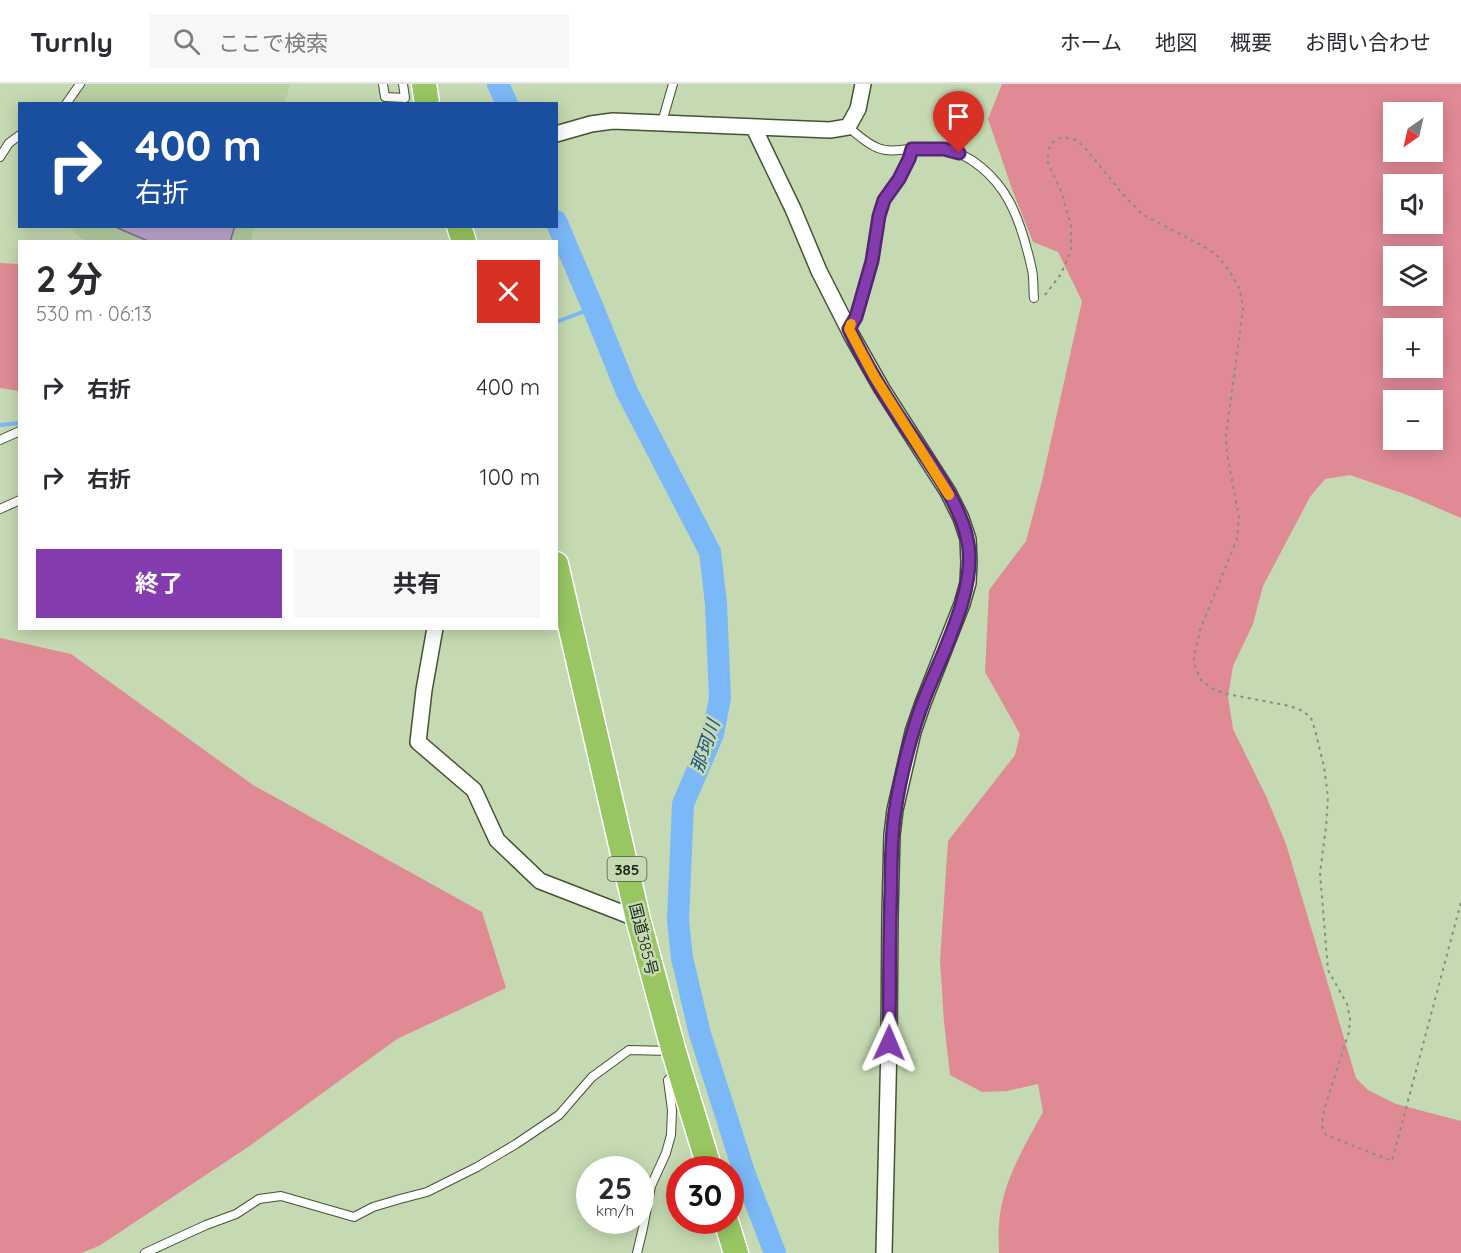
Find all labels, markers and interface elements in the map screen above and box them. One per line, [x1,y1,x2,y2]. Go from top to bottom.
search box [149,14,569,68]
text: Turnly [30,24,113,59]
icon: search [170,25,203,58]
text: ここで検索 [218,29,328,57]
text: ホーム [1060,29,1122,55]
text: 地図 [1155,29,1197,55]
text: 概要 [1230,29,1272,55]
text: お問い合わせ [1305,29,1431,55]
pin [933,91,984,153]
icon: arrive [942,100,975,133]
north arrow [1383,102,1443,162]
map controls [1383,102,1443,450]
text: 400 m [135,119,262,172]
icon: right [36,126,114,204]
button: sound [1383,174,1443,234]
text: 右折 [135,175,189,209]
button: layers [1383,246,1443,306]
text: 2 分 [36,256,103,301]
button: close [477,260,540,323]
text: 530 m · 06:13 [36,301,152,326]
button: + [1383,318,1443,378]
icon: right [36,371,69,404]
text: 400 m [476,373,540,401]
text: 右折 [87,375,131,403]
button: − [1383,390,1443,450]
icon: right [36,461,69,494]
text: 100 m [480,463,540,491]
text: 右折 [87,465,131,493]
button: 終了 [36,549,282,618]
button: 共有 [294,549,540,618]
water label: 那珂川 [685,715,725,775]
road number: 385 [608,857,646,881]
street label: 国道385号 [625,901,663,977]
position arrow [857,1011,921,1075]
speed limit sign: 30 [666,1156,744,1234]
text: 25 [598,1169,632,1207]
text: km/h [596,1201,634,1220]

